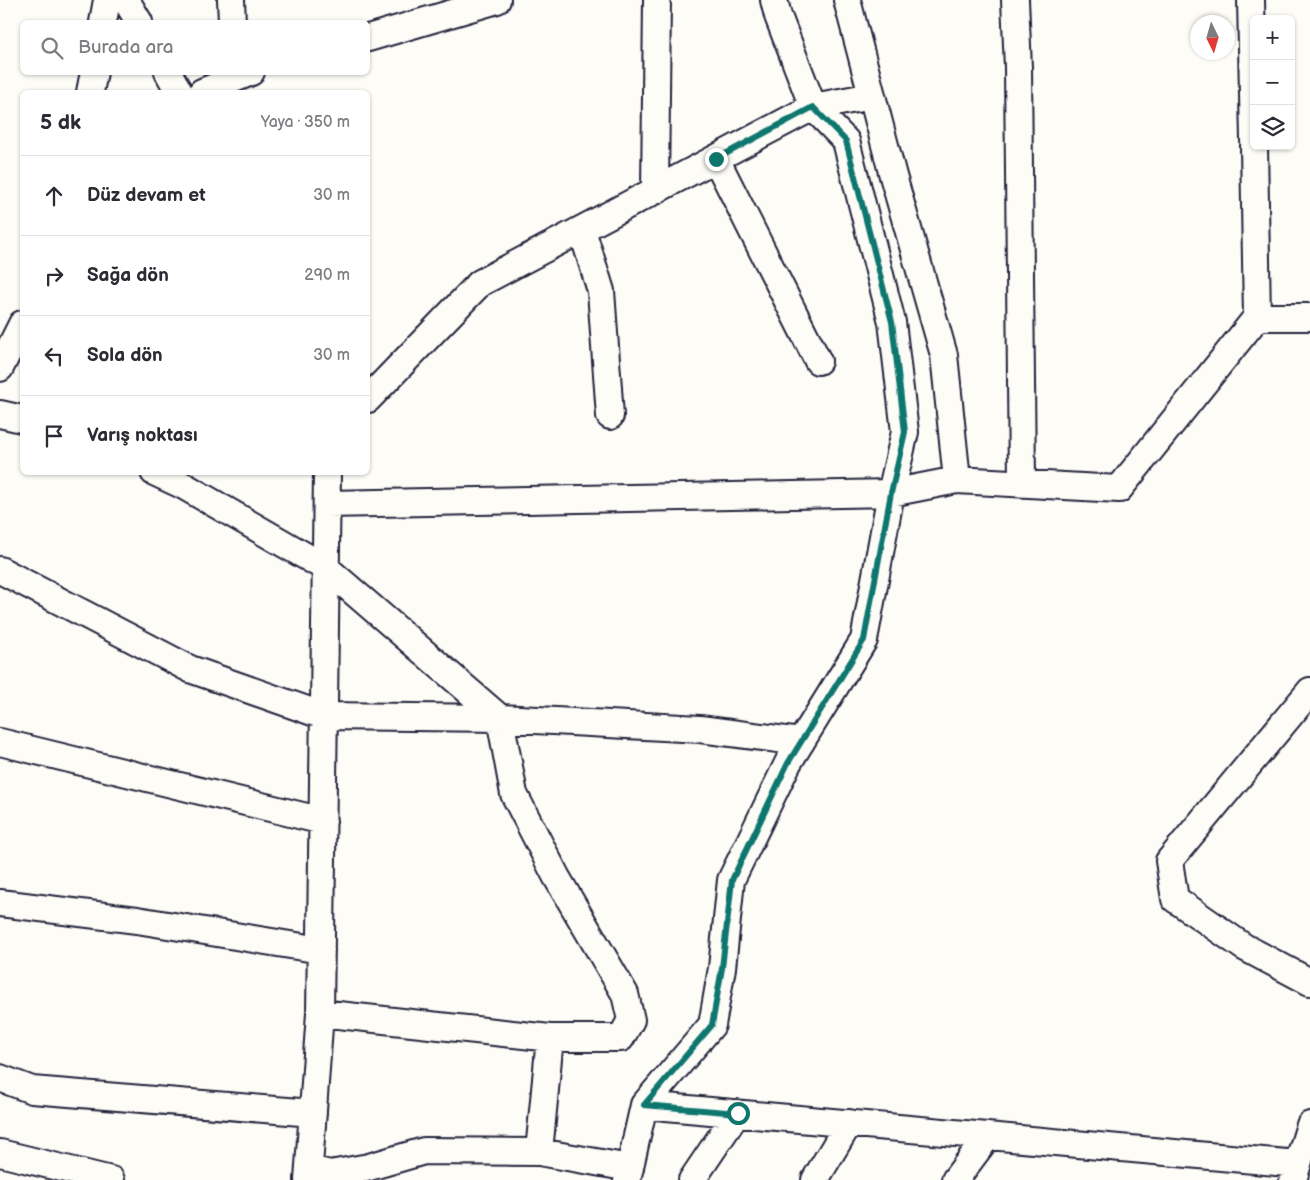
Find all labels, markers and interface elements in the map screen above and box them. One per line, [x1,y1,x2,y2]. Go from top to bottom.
north arrow [1190,15,1235,60]
map controls [1250,15,1295,150]
button: + [1250,15,1295,60]
search box [20,20,370,75]
icon: search [38,34,66,62]
text: Burada ara [78,36,174,59]
button: − [1250,60,1295,105]
button: layers [1250,105,1295,150]
text: 5 dk [40,110,81,135]
text: Yaya · 350 m [261,113,350,132]
route end [705,148,728,171]
icon: ahead [40,182,68,210]
text: Düz devam et [87,184,206,207]
text: 30 m [313,186,350,205]
icon: right [40,262,68,290]
text: Sağa dön [87,264,169,287]
text: 290 m [304,266,350,285]
icon: left [40,342,68,370]
text: Sola dön [87,344,163,367]
text: 30 m [313,346,350,365]
icon: arrive [40,422,68,450]
text: Varış noktası [87,424,198,447]
route start [727,1102,750,1125]

